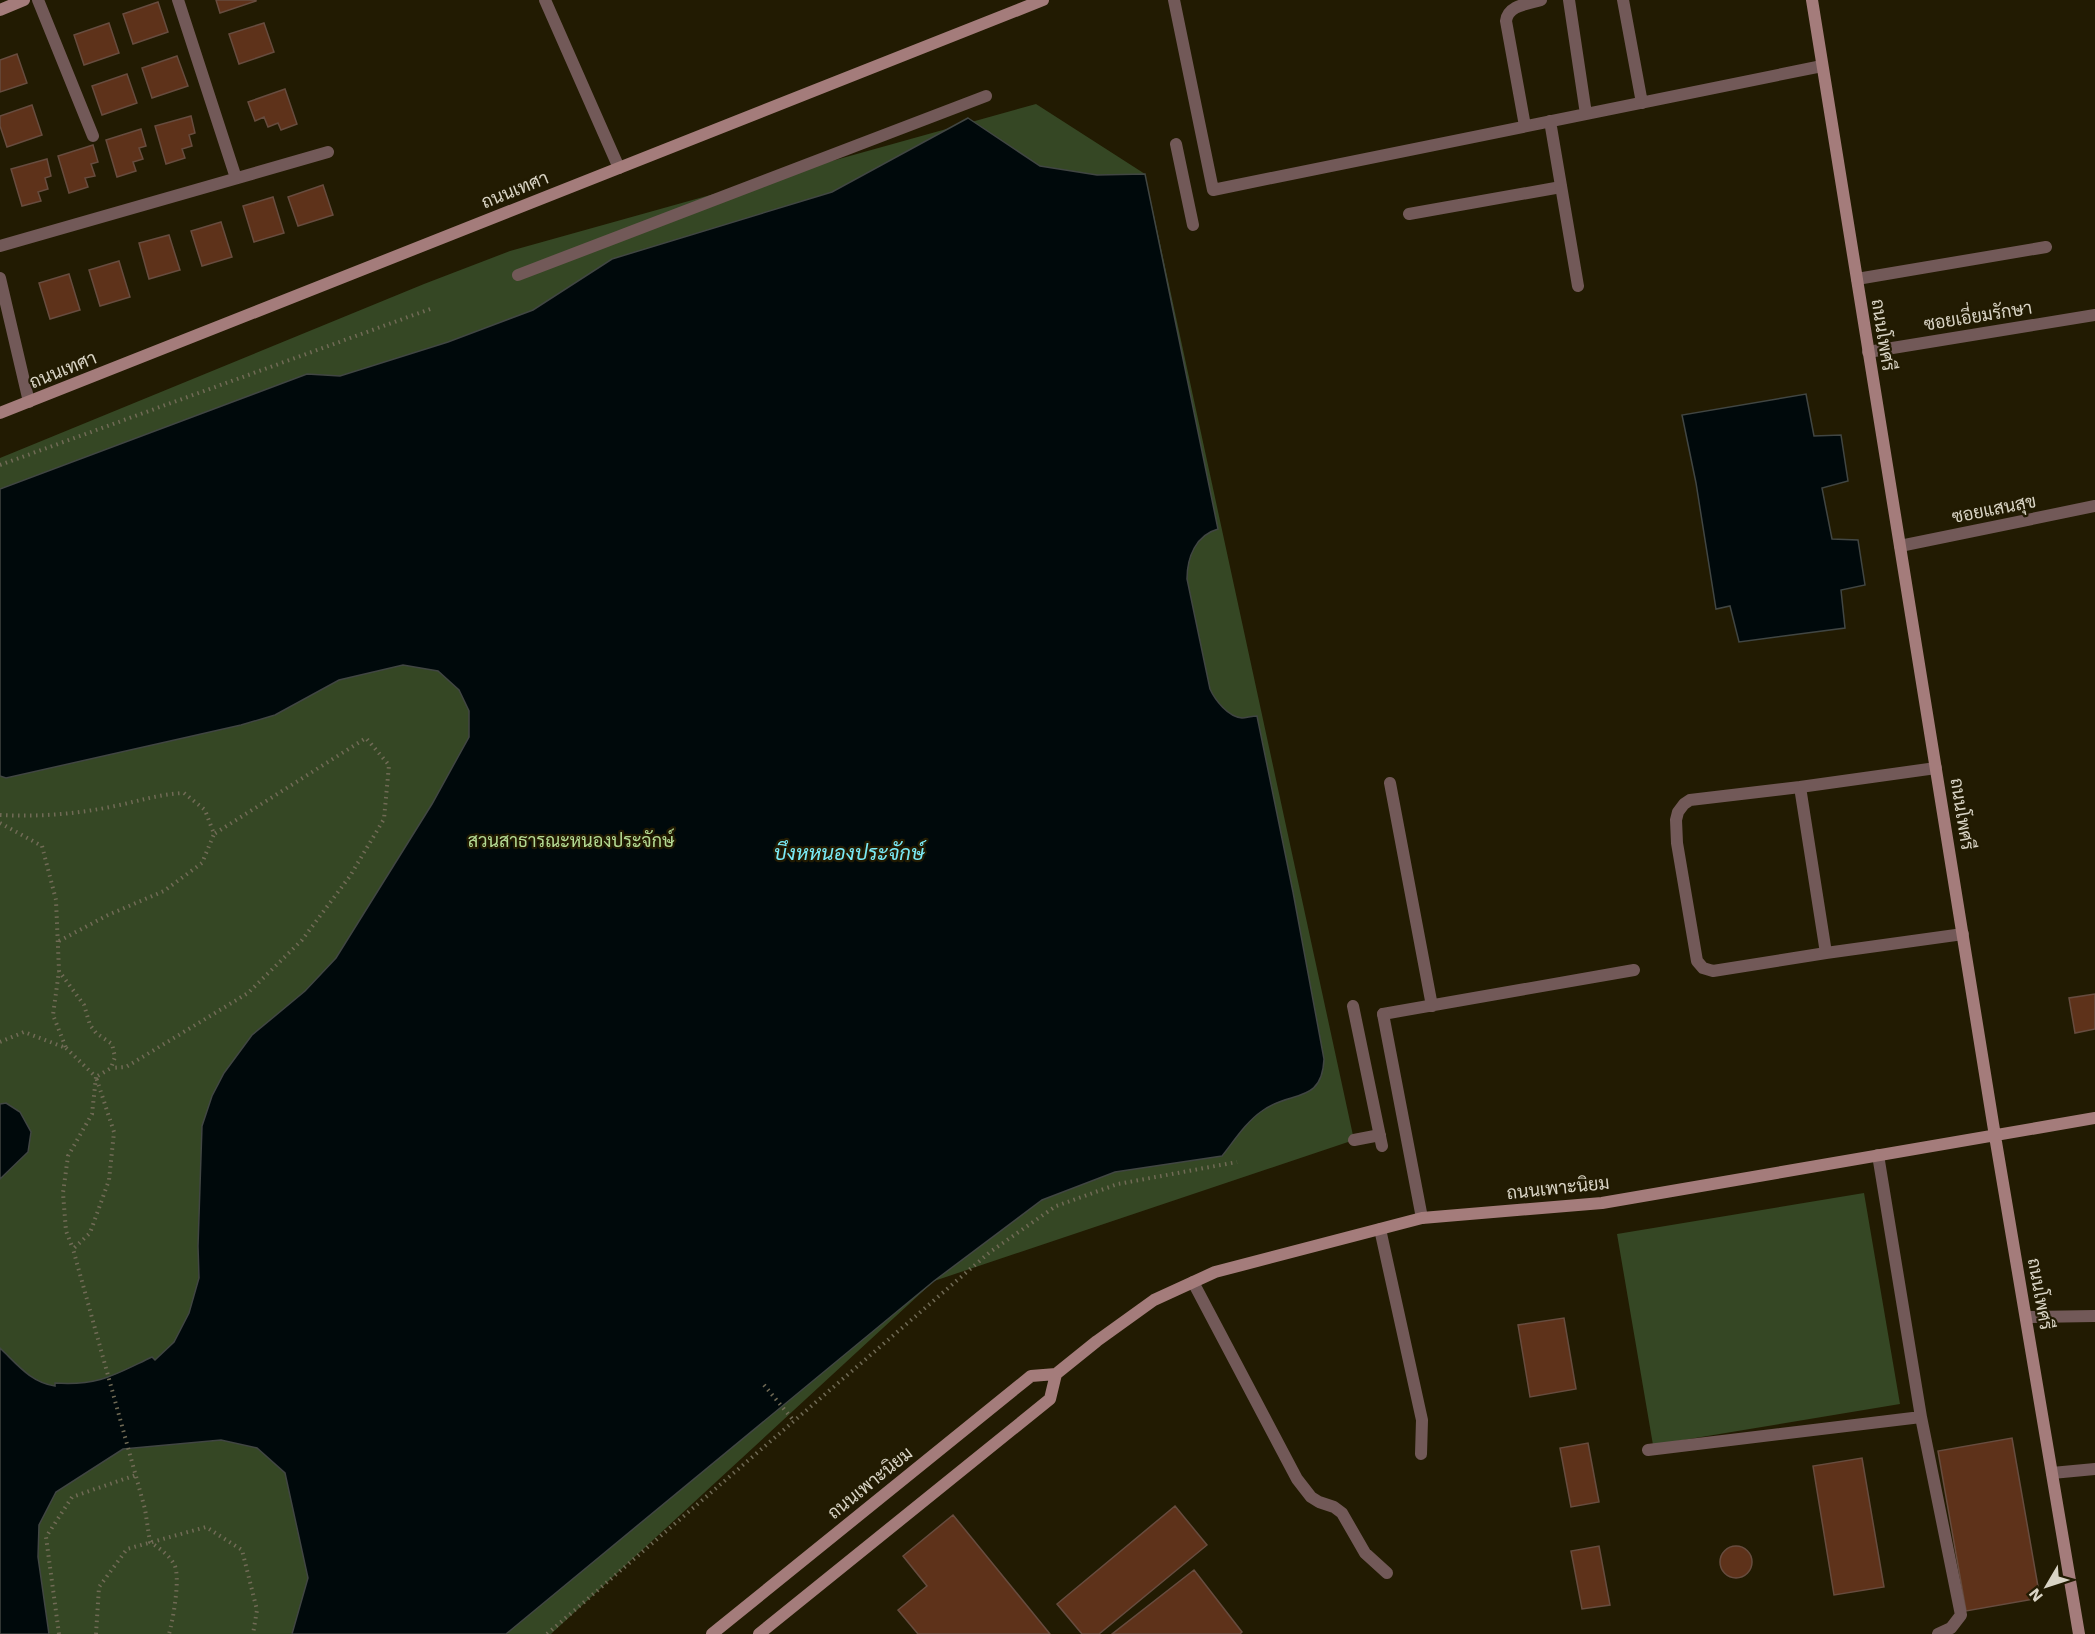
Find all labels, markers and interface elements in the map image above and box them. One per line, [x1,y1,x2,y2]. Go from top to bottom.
street label: ถนนเทศา [478,167,551,212]
street label: ซอยเอี่ยมรักษา [1921,292,2034,334]
street label: ถนนโพศรี [1867,297,1902,373]
street label: ถนนเทศา [26,347,99,392]
street label: ซอยแสนสุข [1950,490,2038,529]
street label: ถนนโพศรี [1946,776,1981,852]
park label: สวนสาธารณะหนองประจักษ์ [468,828,675,851]
water label: บึงหหนองประจักษ์ [774,839,927,865]
street label: ถนนเพาะนิยม [1506,1172,1610,1203]
street label: ถนนโพศรี [2024,1256,2059,1332]
street label: ถนนเพาะนิยม [823,1442,916,1523]
north arrow [2017,1556,2077,1616]
text: N [2025,1585,2047,1606]

